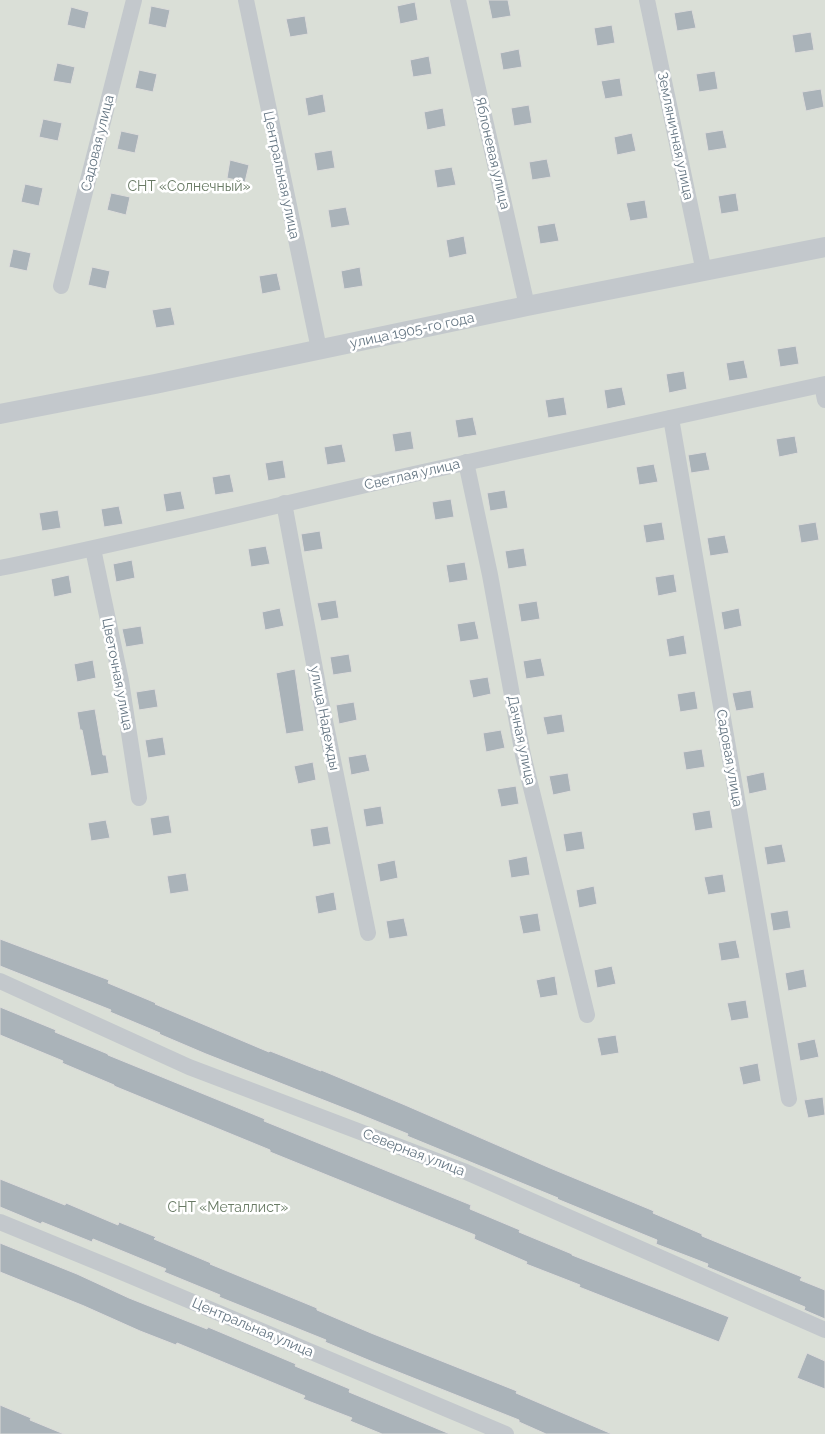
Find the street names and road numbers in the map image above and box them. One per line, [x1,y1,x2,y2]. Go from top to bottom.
street label: Земляничная улица [655,71,697,201]
street label: Садовая улица [77,93,117,193]
street label: Яблоневая улица [472,95,514,211]
street label: Центральная улица [261,110,303,240]
street label: улица 1905-го года [348,309,476,351]
street label: Светлая улица [363,455,461,493]
street label: Цветочная улица [99,616,137,732]
street label: улица Надежды [307,664,343,772]
street label: Дачная улица [505,694,539,786]
street label: Садовая улица [714,708,746,808]
street label: Северная улица [361,1125,467,1179]
street label: Центральная улица [190,1294,316,1360]

